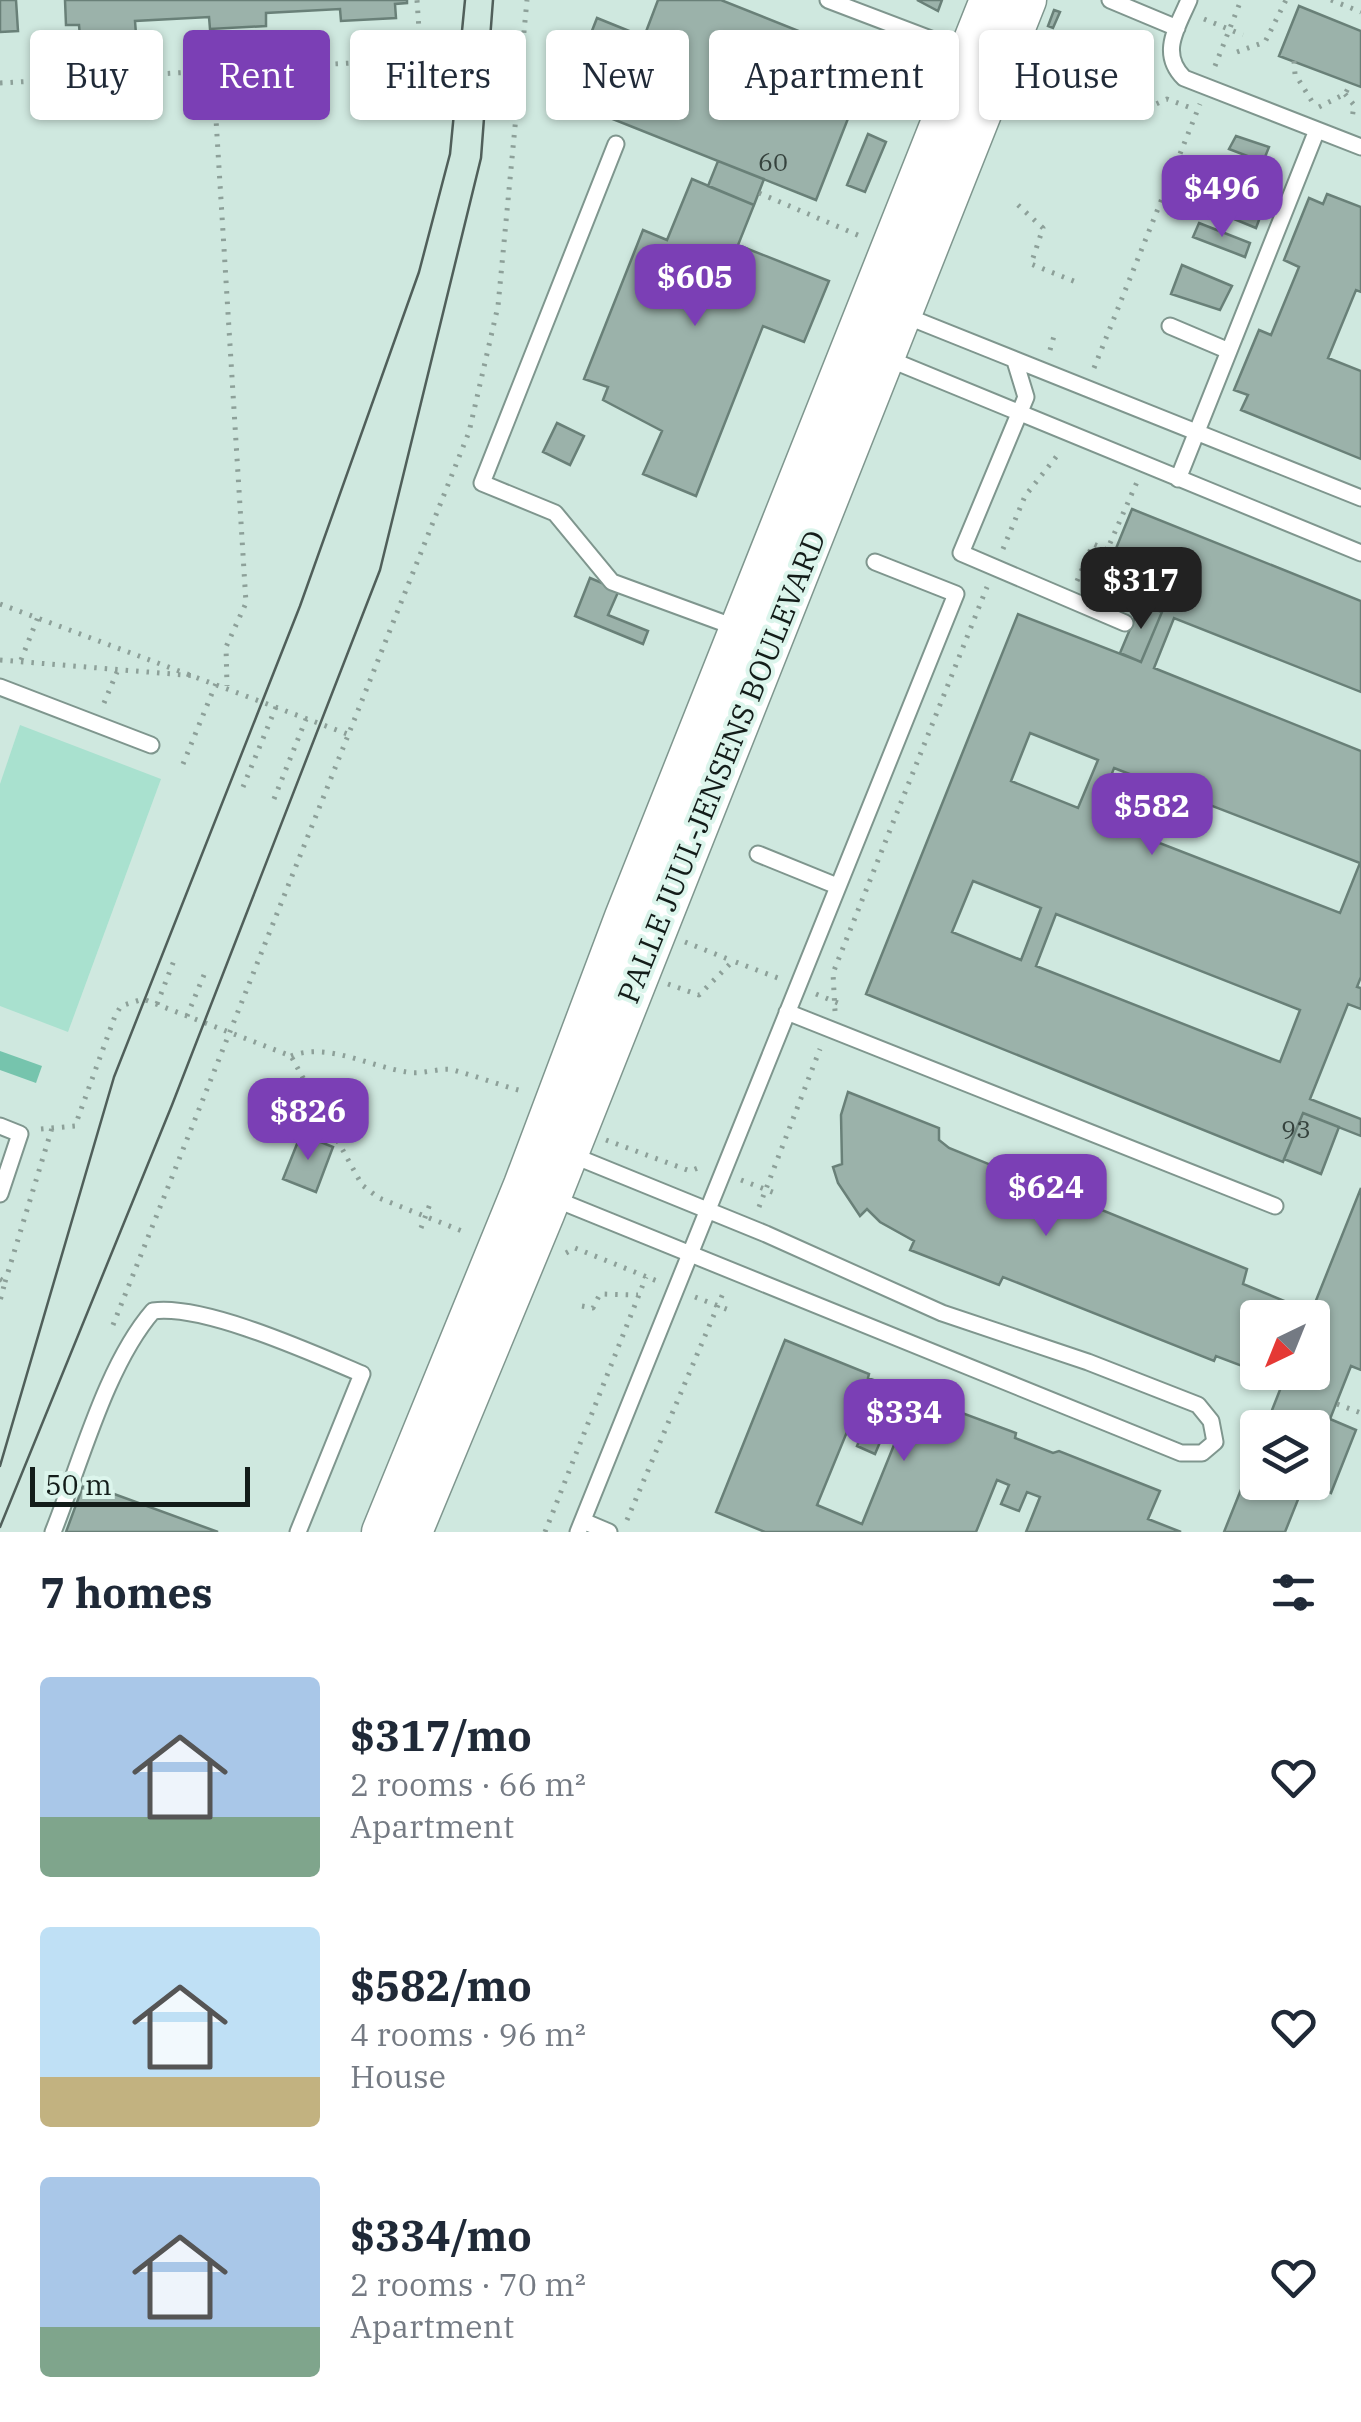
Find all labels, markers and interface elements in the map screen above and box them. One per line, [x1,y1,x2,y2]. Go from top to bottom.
chip: Buy [30,30,163,120]
chip: Rent [183,30,330,120]
chip: Filters [350,30,526,120]
chip: New [546,30,689,120]
chip: Apartment [709,30,959,120]
chip: House [979,30,1154,120]
house number: 60 [758,145,788,178]
pin: $496 [1163,155,1281,240]
text: $496 [1184,166,1260,208]
pin: $605 [636,244,754,329]
text: $605 [657,255,733,297]
street label: PALLE JUUL-JENSENS BOULEVARD [608,524,834,1009]
pin: $317 [1082,547,1200,632]
text: $317 [1103,558,1179,600]
pin: $582 [1093,773,1211,858]
text: $582 [1114,784,1190,826]
pin: $826 [249,1078,367,1163]
text: $826 [270,1089,346,1131]
house number: 93 [1281,1112,1311,1145]
pin: $624 [987,1154,1105,1239]
text: $624 [1008,1165,1084,1207]
north arrow [1240,1300,1330,1390]
map controls [1240,1300,1330,1500]
pin: $334 [845,1379,963,1464]
text: $334 [866,1390,942,1432]
button: layers [1240,1410,1330,1500]
scale bar [30,1462,250,1506]
text: 50 m [45,1466,112,1503]
text: 7 homes [40,1565,213,1620]
icon: filters [1266,1565,1321,1620]
text: $317/mo [350,1708,532,1763]
icon: home [120,1717,240,1837]
icon: heart [1266,1750,1321,1805]
text: 2 rooms · 66 m² [350,1763,586,1805]
text: Apartment [350,1805,514,1847]
text: $582/mo [350,1958,532,2013]
icon: home [120,1967,240,2087]
icon: heart [1266,2000,1321,2055]
text: 4 rooms · 96 m² [350,2013,586,2055]
text: House [350,2055,446,2097]
text: $334/mo [350,2208,532,2263]
icon: home [120,2217,240,2337]
icon: heart [1266,2250,1321,2305]
text: 2 rooms · 70 m² [350,2263,586,2305]
text: Apartment [350,2305,514,2347]

